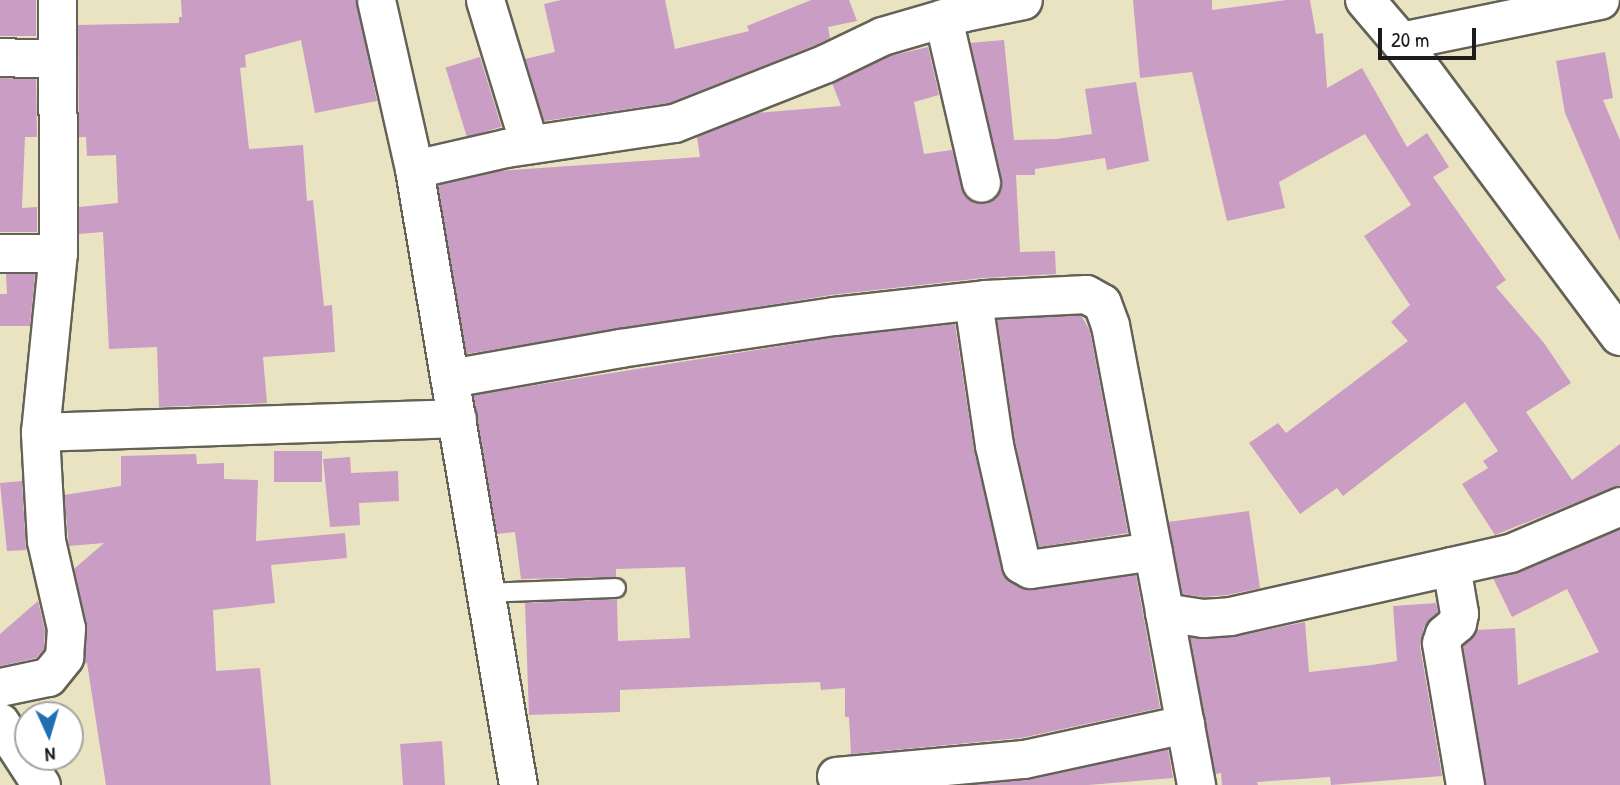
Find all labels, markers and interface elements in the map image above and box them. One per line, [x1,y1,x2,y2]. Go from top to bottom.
scale bar [1382,14,1480,58]
text: 20 m [1391,25,1429,54]
north arrow [14,701,84,771]
text: N [44,742,56,768]

